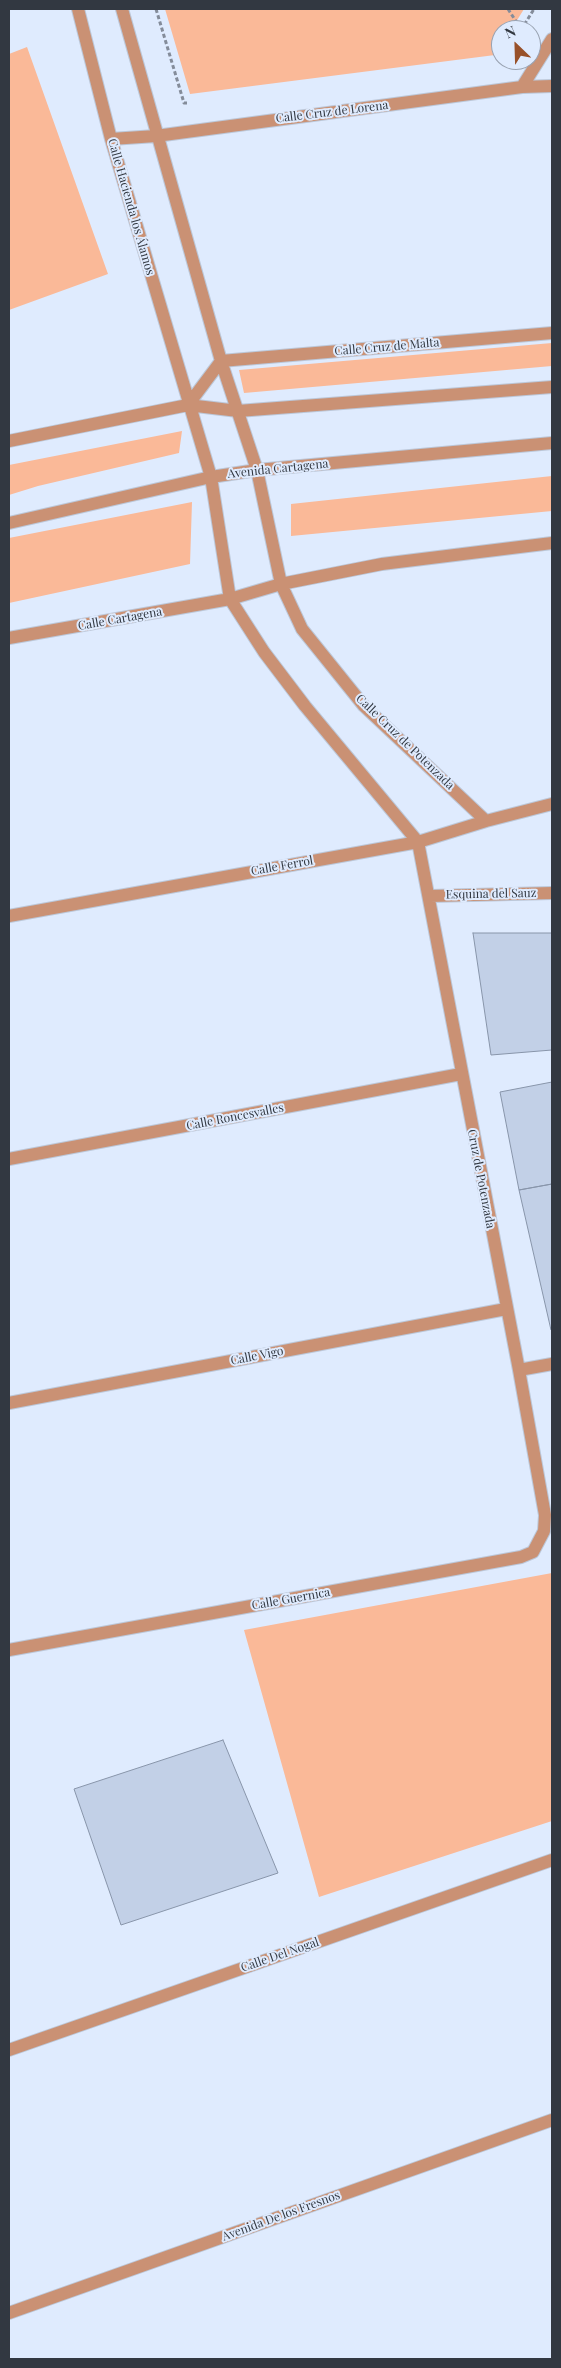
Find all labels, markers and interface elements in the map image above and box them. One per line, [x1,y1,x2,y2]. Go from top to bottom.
north arrow [491,20,541,70]
text: N [502,21,519,42]
street label: Calle Cruz de Lorena [275,98,389,126]
street label: Calle Hacienda los Álamos [105,137,157,277]
street label: Calle Cruz de Malta [334,335,440,359]
street label: Avenida Cartagena [227,457,329,481]
street label: Calle Cartagena [77,605,163,633]
street label: Calle Cruz de Potenzada [353,691,457,793]
street label: Calle Ferrol [250,853,314,879]
street label: Esquina del Sauz [446,886,536,902]
street label: Calle Roncesvalles [185,1101,285,1133]
street label: Cruz de Potenzada [464,1128,498,1230]
street label: Calle Vigo [229,1344,285,1368]
street label: Calle Guernica [251,1585,331,1613]
street label: Calle Del Nogal [239,1935,321,1975]
street label: Avenida De los Fresnos [220,2188,342,2244]

